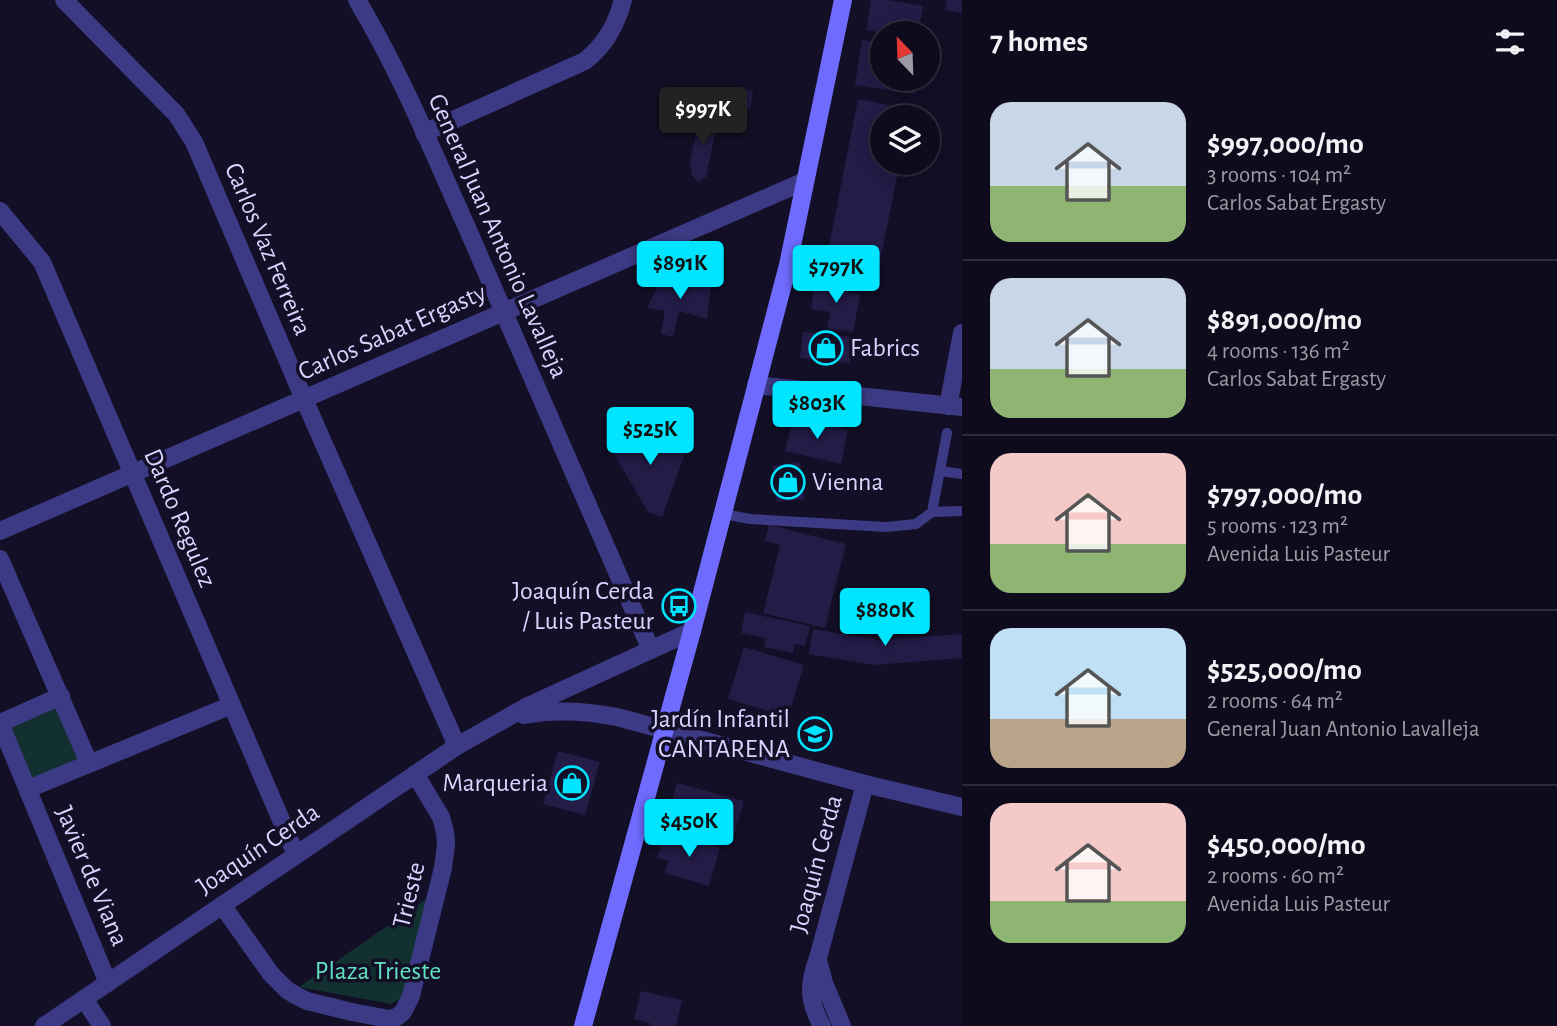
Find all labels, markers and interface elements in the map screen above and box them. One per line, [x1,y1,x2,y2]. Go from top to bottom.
north arrow [870,21,940,91]
map controls [870,21,940,175]
icon: filters [1491,23,1529,61]
text: 7 homes [990,27,1088,57]
pin: $997K [654,88,752,147]
street label: General Juan Antonio Lavalleja [423,90,573,382]
text: $997K [675,98,731,121]
button: layers [870,105,940,175]
text: $997,000/mo [1207,129,1364,159]
icon: home [1046,130,1130,214]
street label: Carlos Vaz Ferreira [220,159,316,339]
text: 3 rooms · 104 m² [1207,164,1351,187]
text: Carlos Sabat Ergasty [1207,192,1386,215]
pin: $891K [631,242,729,301]
pin: $797K [787,246,885,305]
text: $891K [653,252,707,275]
text: $797K [809,256,863,279]
street label: Carlos Sabat Ergasty [294,279,490,385]
text: $891,000/mo [1207,305,1362,335]
icon: home [1046,306,1130,390]
shop icon: Fabrics [807,329,845,367]
place label: Fabrics [850,335,920,361]
text: 4 rooms · 136 m² [1207,340,1350,363]
text: Carlos Sabat Ergasty [1207,368,1386,391]
pin: $803K [768,382,866,441]
text: $803K [788,392,846,415]
pin: $525K [601,407,699,467]
text: $525K [623,418,677,441]
street label: Dardo Regulez [139,445,221,591]
shop icon: Vienna [769,463,807,501]
place label: Vienna [812,469,884,495]
text: $797,000/mo [1207,480,1362,510]
icon: home [1046,481,1130,565]
text: 5 rooms · 123 m² [1207,515,1348,538]
text: Avenida Luis Pasteur [1207,543,1390,566]
place label: Joaquín Cerda / Luis Pasteur [512,578,655,634]
bus stop icon: Joaquín Cerda / Luis Pasteur [660,587,698,625]
pin: $880K [836,588,934,648]
text: $880K [856,599,914,622]
text: $525,000/mo [1207,655,1362,685]
icon: home [1046,656,1130,740]
text: 2 rooms · 64 m² [1207,690,1343,713]
place label: Jardín Infantil CANTARENA [651,706,790,762]
school or university icon: Jardín Infantil CANTARENA [796,715,834,753]
text: General Juan Antonio Lavalleja [1207,718,1480,741]
shop icon: Marqueria [553,764,591,802]
place label: Marqueria [442,770,548,796]
street label: Joaquín Cerda [785,792,847,936]
street label: Joaquín Cerda [192,799,324,899]
pin: $450K [640,800,738,859]
street label: Javier de Viana [51,802,133,950]
text: $450K [660,810,718,833]
text: $450,000/mo [1207,830,1366,860]
icon: home [1046,831,1130,915]
street label: Trieste [388,859,430,931]
text: 2 rooms · 60 m² [1207,865,1344,888]
text: Avenida Luis Pasteur [1207,893,1390,916]
park label: Plaza Trieste [315,958,441,984]

